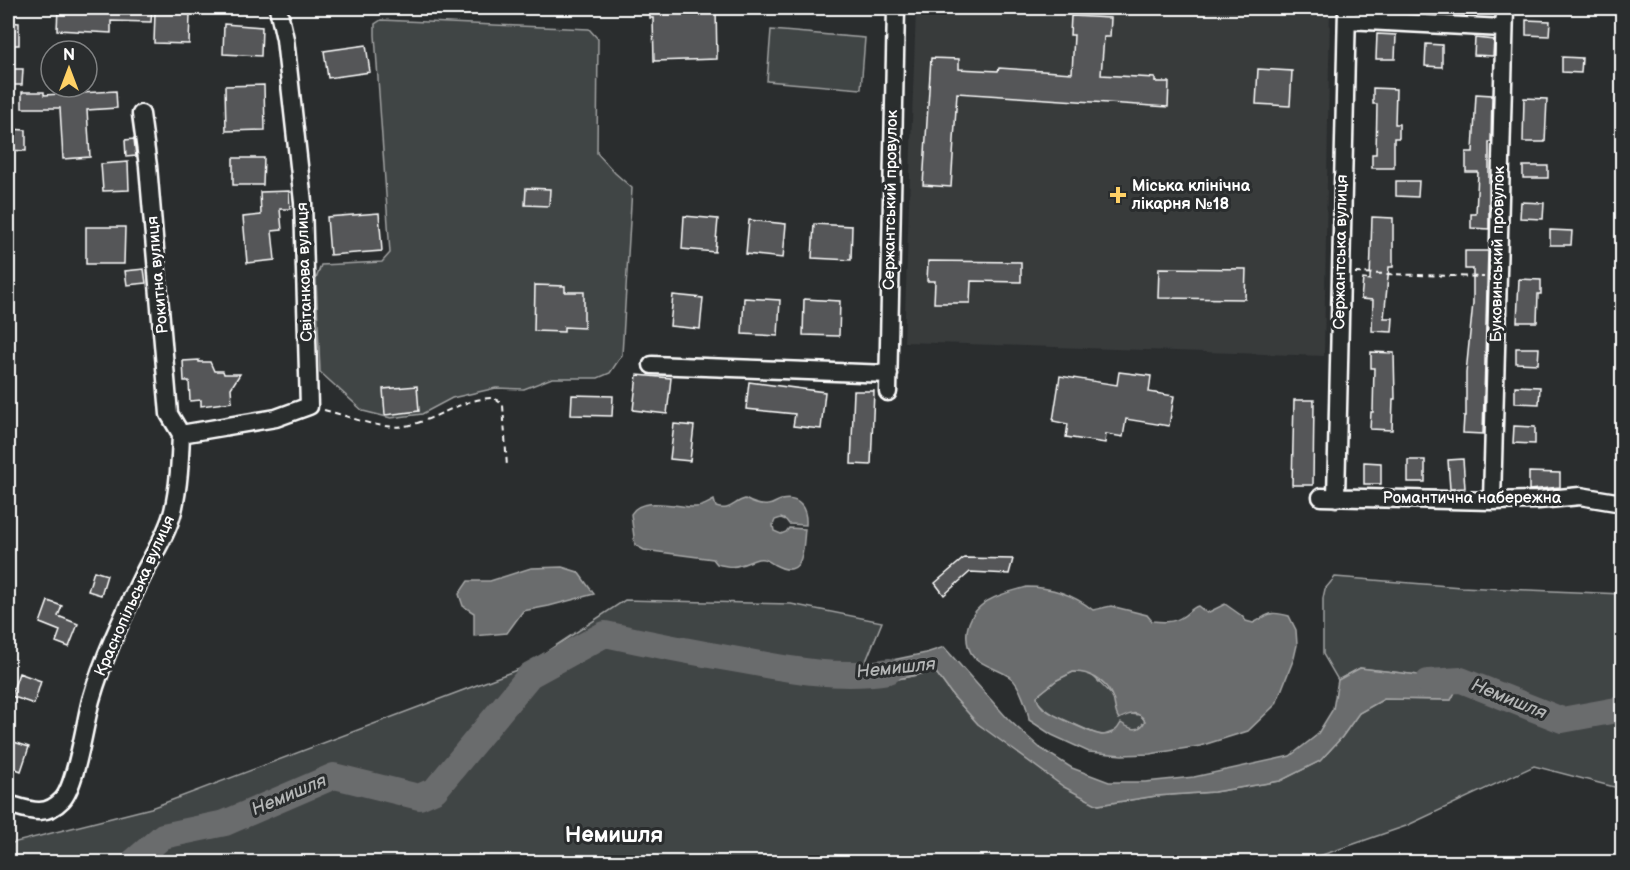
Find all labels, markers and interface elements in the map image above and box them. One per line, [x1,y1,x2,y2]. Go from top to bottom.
north arrow [39,39,99,99]
text: N [63,46,75,65]
street label: Сержантський провулок [880,109,902,290]
street label: Буковинський провулок [1487,165,1509,342]
street label: Сержантська вулиця [1330,174,1352,330]
place label: Міська клінічна лікарня №18 [1131,177,1251,214]
marker: Міська клінічна лікарня №18 [1109,186,1127,204]
street label: Світанкова вулиця [293,202,317,342]
street label: Рокитна вулиця [143,215,173,335]
street label: Романтична набережна [1383,489,1562,508]
street label: Краснопільська вулиця [91,512,179,679]
water label: Немишля [855,653,937,683]
water label: Немишля [1468,674,1550,724]
water label: Немишля [248,770,330,820]
district label: Немишля [565,822,663,849]

